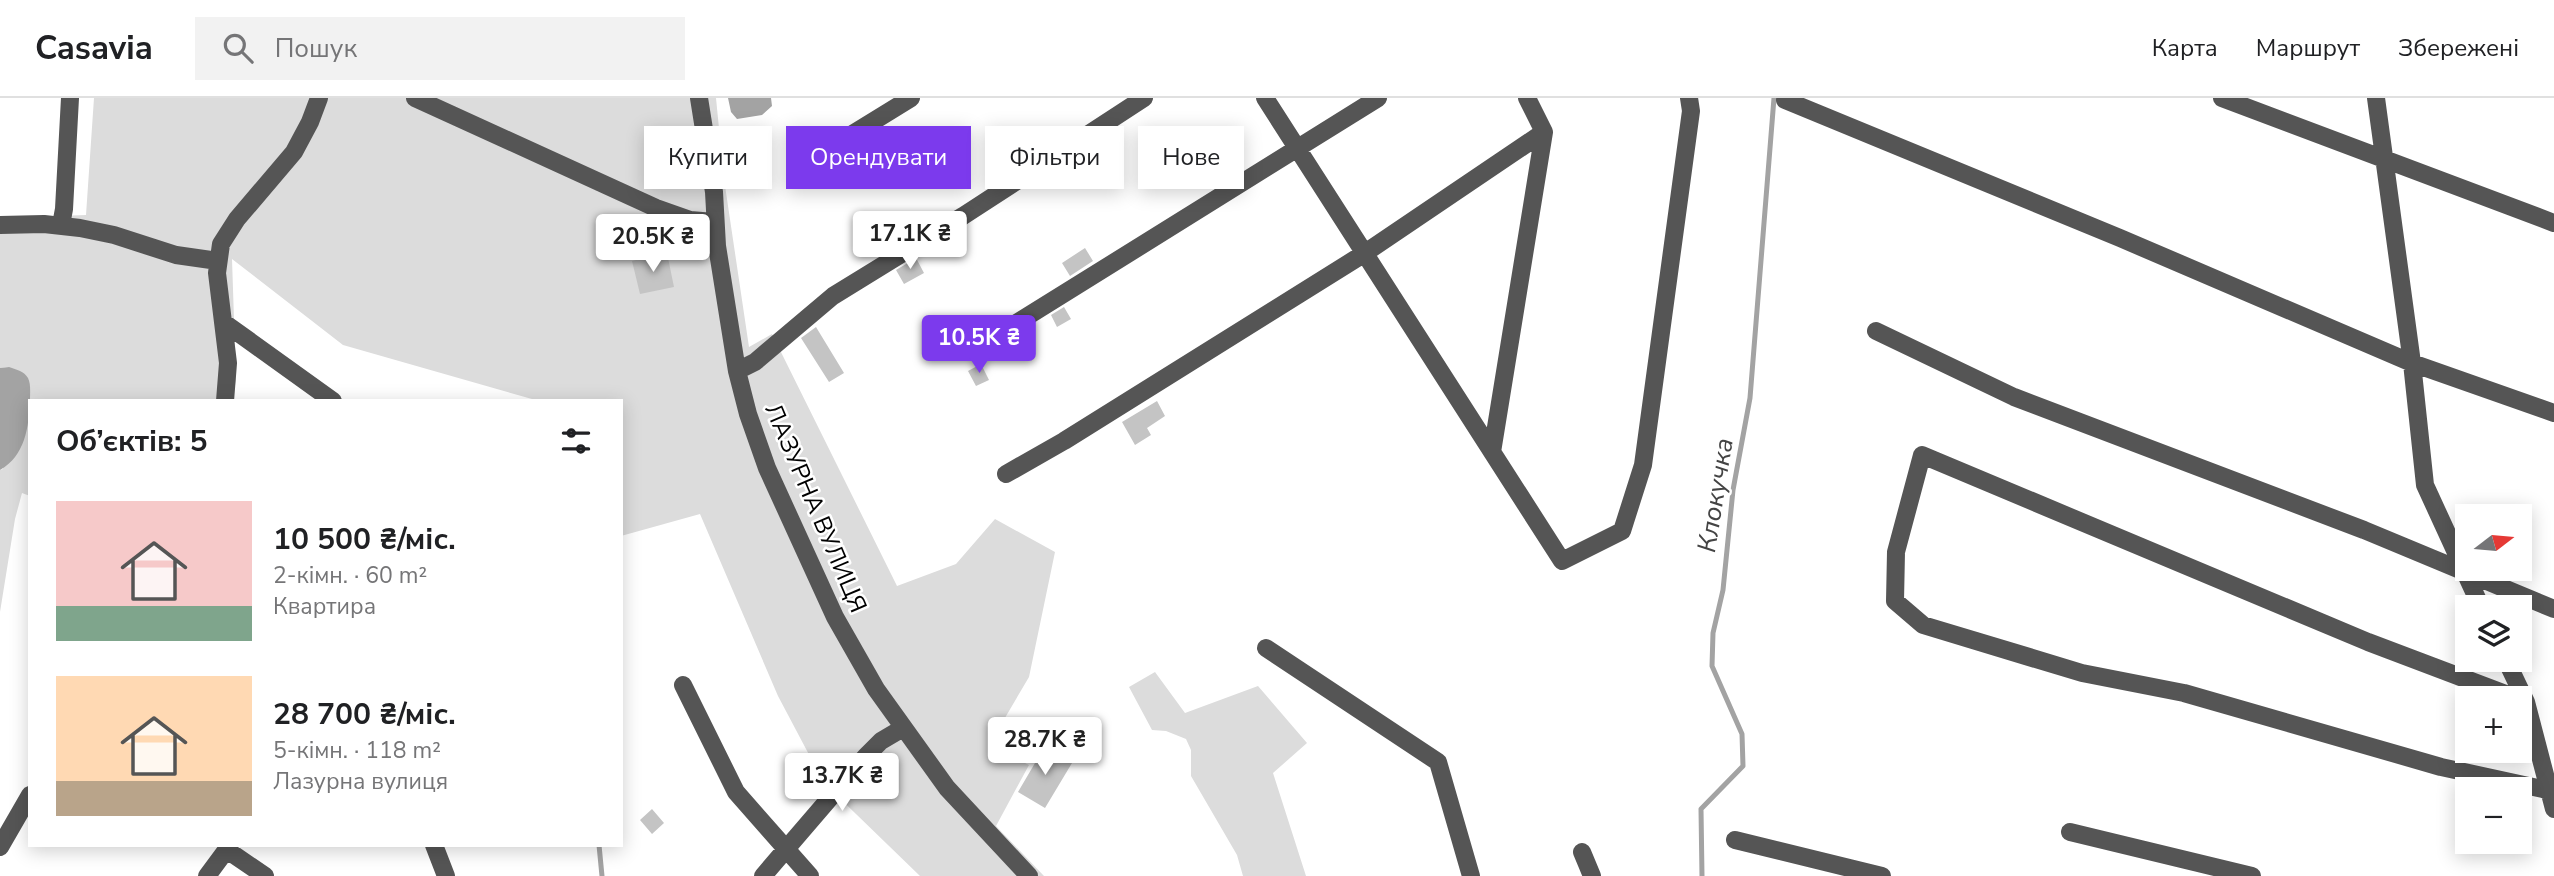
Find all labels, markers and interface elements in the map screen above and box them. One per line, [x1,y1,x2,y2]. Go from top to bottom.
search box [195,17,685,80]
text: Casavia [35,26,153,71]
icon: search [219,29,257,67]
text: Пошук [275,31,357,66]
text: Карта [2152,32,2218,64]
text: Маршрут [2256,32,2360,64]
text: Збережені [2398,32,2519,64]
chip: Купити [644,126,772,189]
chip: Орендувати [786,126,971,189]
chip: Фільтри [985,126,1124,189]
chip: Нове [1138,126,1244,189]
pin: 17.1K ₴ [845,212,975,271]
pin: 20.5K ₴ [588,214,718,274]
text: 17.1K ₴ [869,218,951,249]
text: 20.5K ₴ [612,221,694,252]
pin: 10.5K ₴ [914,316,1044,375]
text: 10.5K ₴ [938,322,1020,353]
street label: ЛАЗУРНА ВУЛИЦЯ [758,399,874,617]
text: Об’єктів: 5 [56,421,208,462]
icon: filters [557,422,595,460]
water label: Клокучка [1689,435,1742,555]
north arrow [2455,504,2532,581]
map controls [2455,504,2532,854]
text: 10 500 ₴/міс. [273,519,456,560]
icon: home [112,529,196,613]
text: 2-кімн. · 60 m² [273,560,427,591]
text: Квартира [273,591,376,622]
button: layers [2455,595,2532,672]
button: + [2455,686,2532,763]
text: 28 700 ₴/міс. [273,694,456,735]
icon: home [112,704,196,788]
pin: 28.7K ₴ [980,718,1110,777]
text: 28.7K ₴ [1004,724,1086,755]
text: 5-кімн. · 118 m² [273,735,441,766]
pin: 13.7K ₴ [777,754,907,813]
text: 13.7K ₴ [801,760,883,791]
text: Лазурна вулиця [273,766,448,797]
button: − [2455,777,2532,854]

